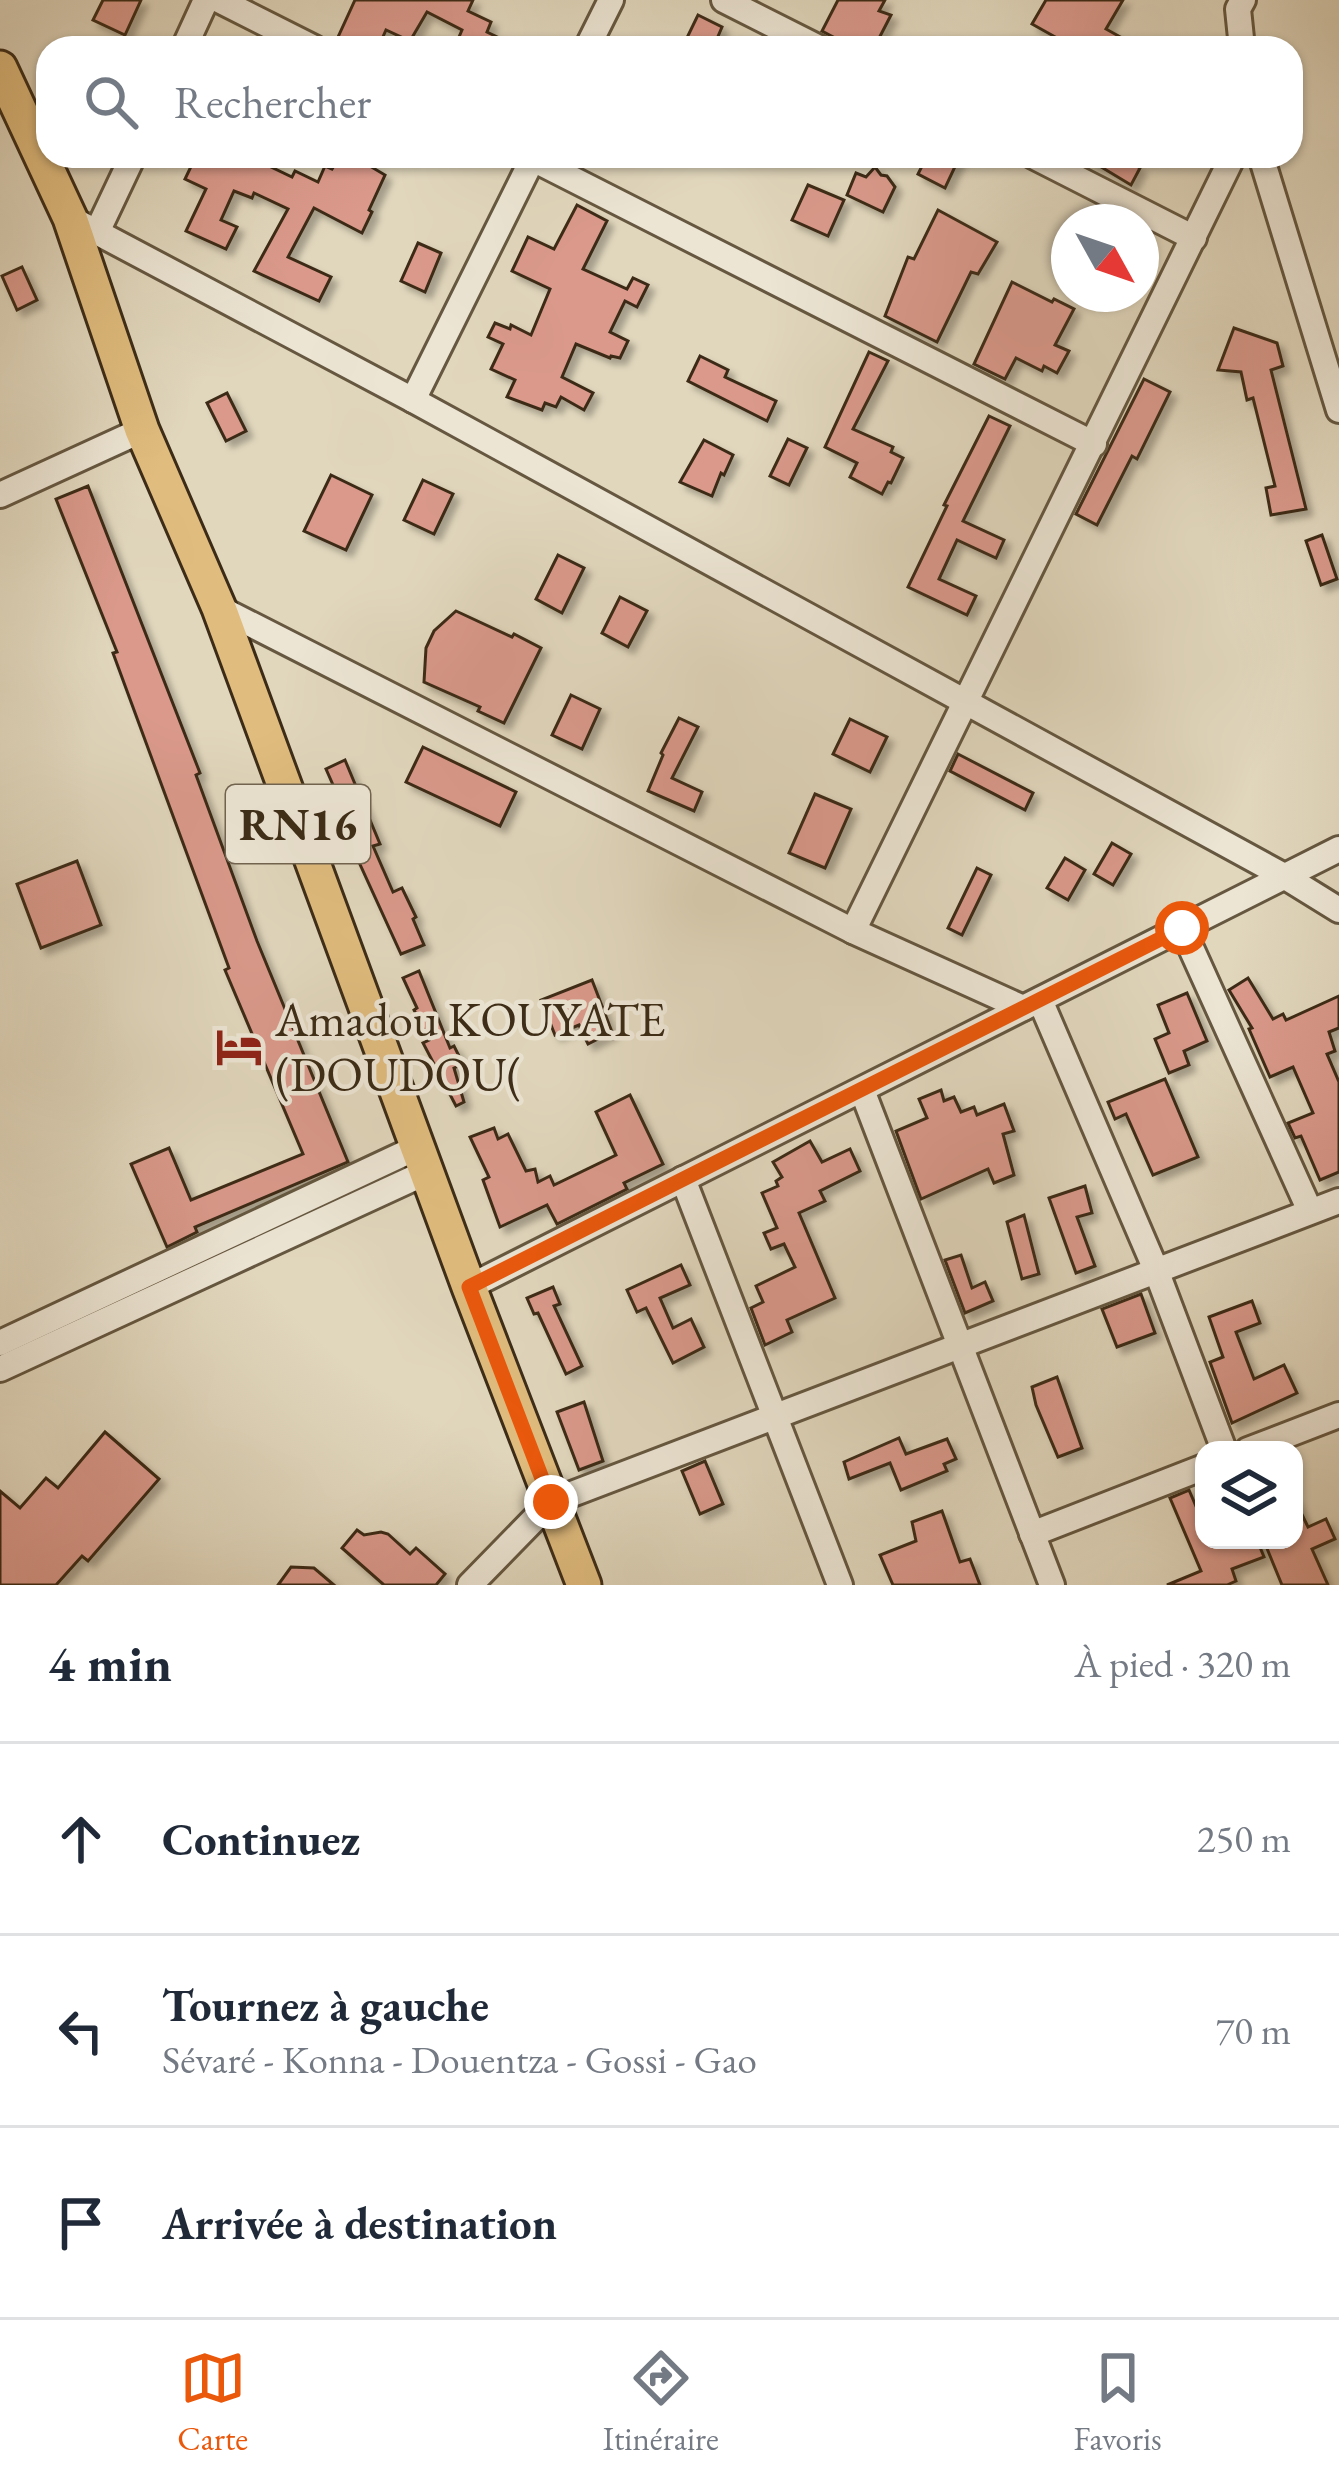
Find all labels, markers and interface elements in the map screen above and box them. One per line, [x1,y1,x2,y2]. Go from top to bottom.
search box [36,36,1303,168]
icon: search [78,69,144,135]
text: Rechercher [174,73,371,131]
north arrow [1051,204,1159,312]
road number: RN16 [226,785,370,863]
route start [1155,901,1209,955]
place label: Amadou KOUYATE (DOUDOU( [274,988,666,1105]
hotel icon: Amadou KOUYATE (DOUDOU( [214,1022,264,1072]
map controls [1195,1441,1303,1549]
button: layers [1195,1441,1303,1549]
route end [524,1475,578,1529]
text: 4 min [48,1630,172,1696]
text: À pied · 320 m [1074,1638,1291,1689]
icon: ahead [48,1806,114,1872]
text: Continuez [162,1810,360,1868]
text: 250 m [1197,1813,1291,1864]
text: Tournez à gauche [162,1976,489,2034]
icon: left [48,1998,114,2064]
text: 70 m [1215,2005,1291,2056]
text: Sévaré - Konna - Douentza - Gossi - Gao [162,2034,757,2085]
icon: arrive [48,2190,114,2256]
text: Arrivée à destination [162,2194,557,2252]
tab: Carte [177,2345,248,2460]
tab: Itinéraire [603,2345,719,2460]
tab: Favoris [1074,2345,1162,2460]

